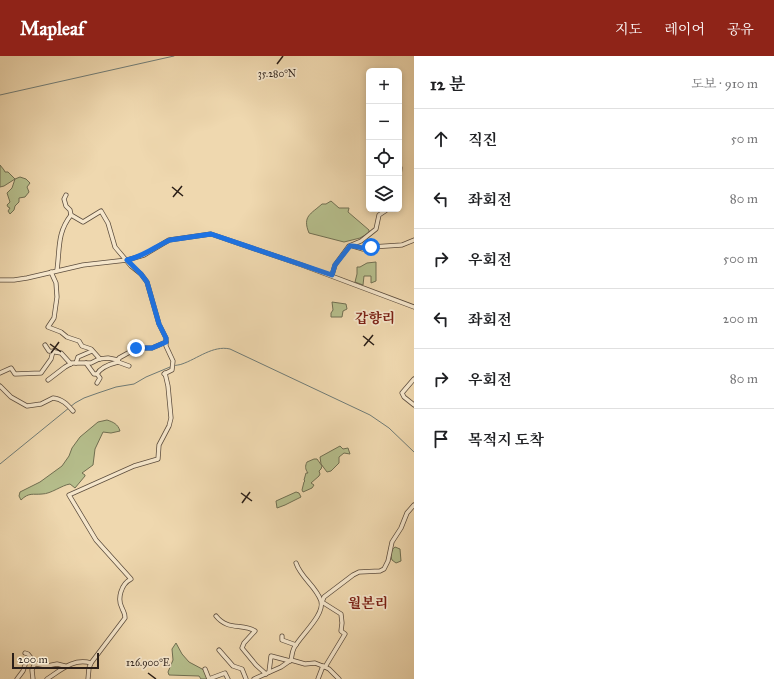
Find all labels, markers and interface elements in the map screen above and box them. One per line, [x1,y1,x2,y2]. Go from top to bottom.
text: Mapleaf [20,17,84,40]
text: 지도 [615,21,642,38]
text: 레이어 [664,21,705,38]
text: 공유 [727,21,754,38]
text: 35.280°N [258,68,297,80]
map controls [366,68,402,212]
button: + [366,68,402,104]
text: 12 분 [430,74,465,95]
text: 도보 · 910 m [691,76,758,92]
button: − [366,104,402,140]
icon: ahead [430,128,452,150]
text: 직진 [468,131,497,149]
text: 50 m [731,131,758,147]
button: locate [366,140,402,176]
button: layers [366,176,402,212]
icon: left [430,188,452,210]
text: 좌회전 [468,191,511,209]
text: 80 m [730,191,758,207]
route start [362,238,380,256]
icon: right [430,248,452,270]
text: 우회전 [468,251,511,269]
text: 500 m [723,251,758,267]
icon: left [430,308,452,330]
district label: 갑향리 [355,310,395,327]
text: 좌회전 [468,311,511,329]
text: 200 m [723,311,758,327]
route end [127,339,145,357]
icon: right [430,368,452,390]
text: 우회전 [468,371,511,389]
text: 80 m [730,371,758,387]
icon: arrive [430,428,452,450]
text: 목적지 도착 [468,431,544,449]
district label: 월본리 [348,595,388,612]
scale bar [12,651,99,670]
text: 200 m [18,653,48,666]
text: 126.900°E [126,657,170,669]

